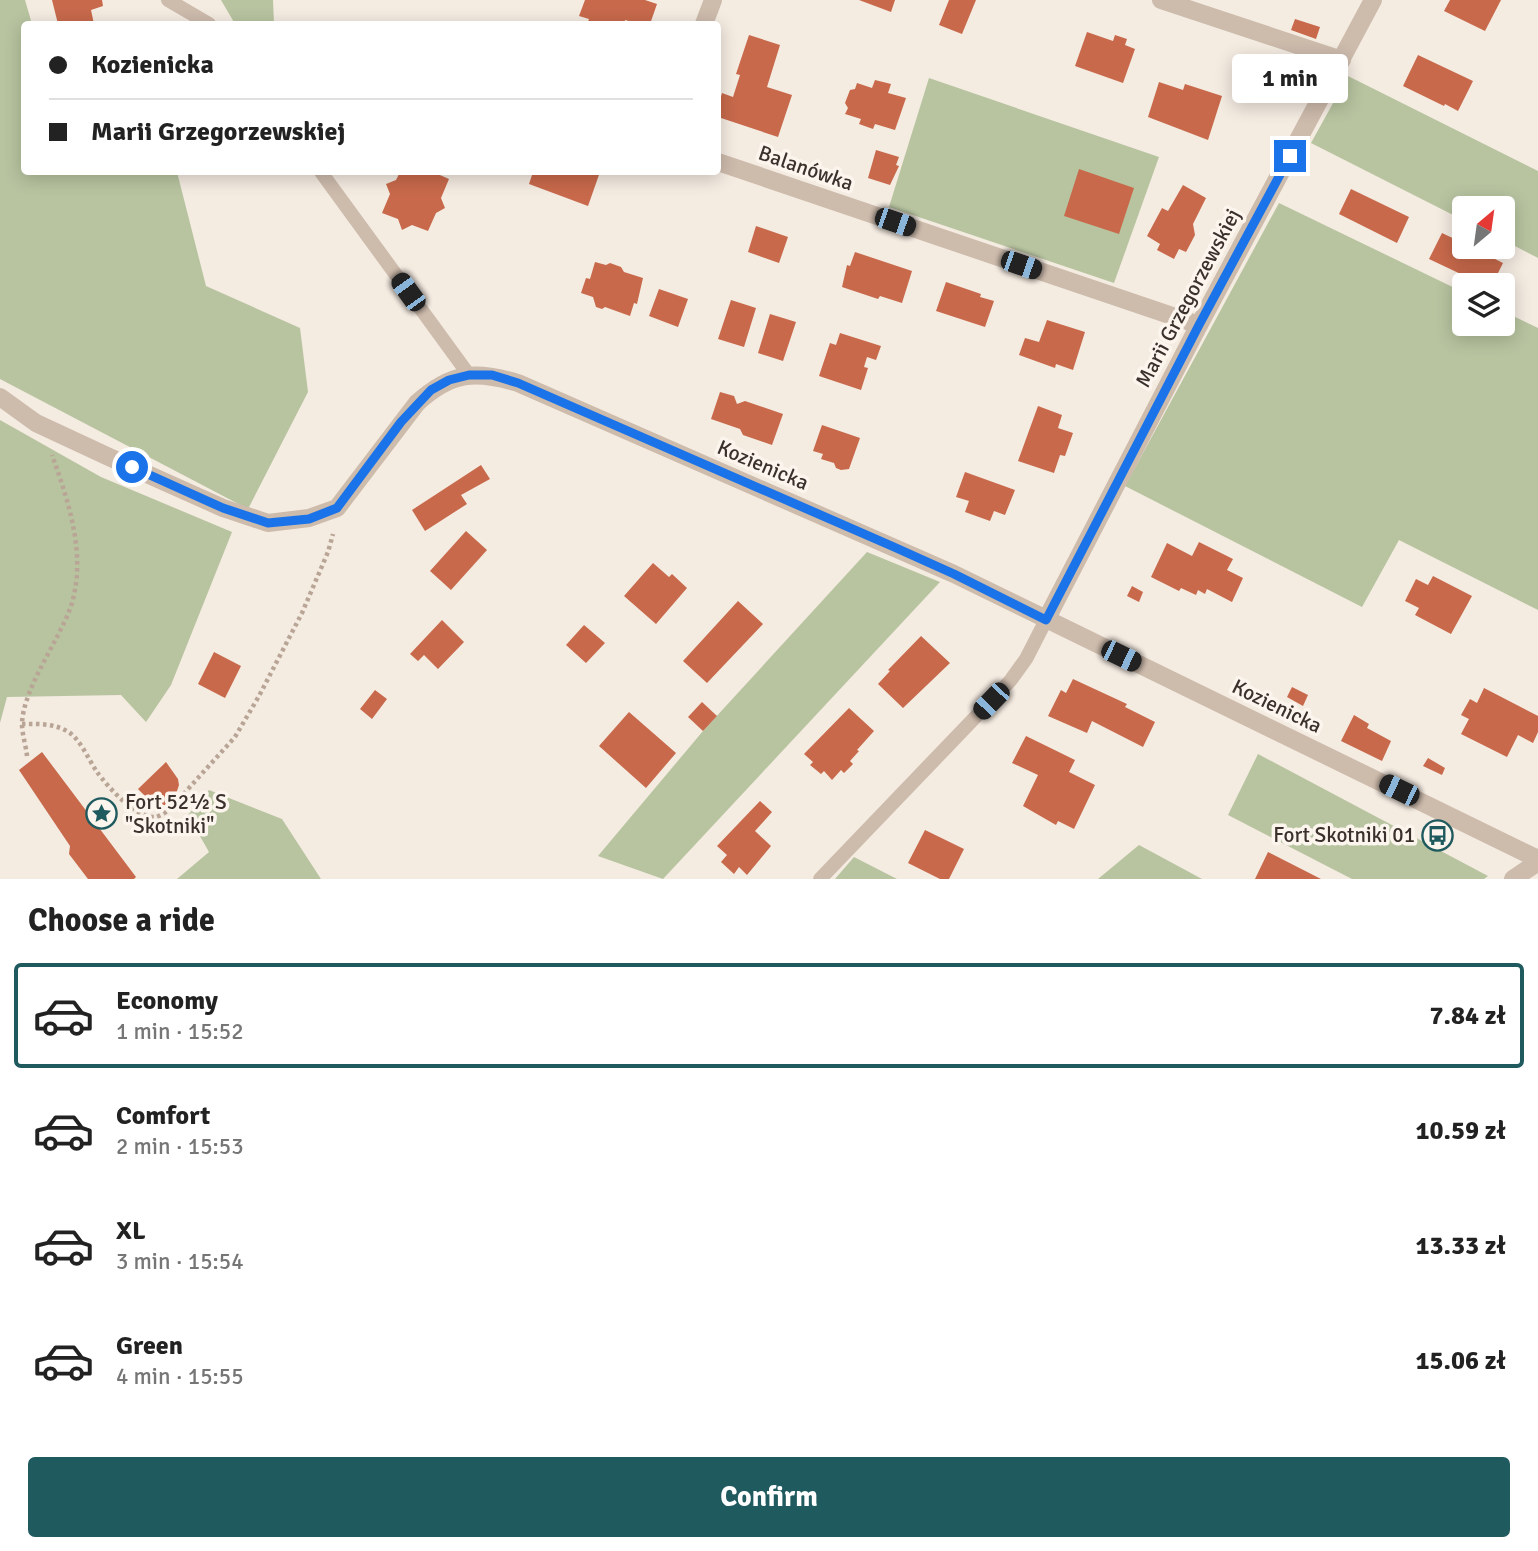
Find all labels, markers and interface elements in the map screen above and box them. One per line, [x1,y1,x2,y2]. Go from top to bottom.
text: Kozienicka [91,49,214,81]
callout: 1 min [1232,54,1348,104]
text: 1 min [1262,64,1318,93]
text: Marii Grzegorzewskiej [91,116,345,148]
street label: Balanówka [755,140,857,196]
route end [1274,140,1306,172]
north arrow [1452,196,1516,259]
map controls [1452,196,1515,336]
street label: Marii Grzegorzewskiej [1130,204,1246,392]
car [872,205,919,239]
car [998,248,1045,282]
car [388,269,429,315]
button: layers [1452,273,1515,336]
street label: Kozienicka [713,434,813,496]
route start [116,451,148,483]
car [1098,637,1145,675]
street label: Kozienicka [1228,673,1326,739]
car [969,679,1014,723]
car [1376,771,1423,809]
place label: Fort 52½ S "Skotniki" [125,789,227,839]
place icon: Fort 52½ S "Skotniki" [85,797,119,831]
bus stop icon: Fort Skotniki 01 [1421,818,1455,852]
place label: Fort Skotniki 01 [1273,822,1415,848]
text: Choose a ride [28,901,215,940]
icon: car [32,984,95,1047]
text: Economy [116,985,218,1017]
text: 7.84 zł [1430,1000,1506,1032]
text: 1 min · 15:52 [116,1017,244,1046]
icon: car [32,1099,95,1162]
text: Comfort [116,1100,210,1132]
text: 10.59 zł [1415,1115,1506,1147]
text: 2 min · 15:53 [116,1132,244,1161]
icon: car [32,1214,95,1277]
text: XL [116,1215,146,1247]
text: 13.33 zł [1415,1230,1506,1262]
text: 3 min · 15:54 [116,1247,244,1276]
icon: car [32,1329,95,1392]
text: Green [116,1330,183,1362]
text: 15.06 zł [1415,1345,1506,1377]
text: 4 min · 15:55 [116,1362,244,1391]
button: Confirm [28,1457,1510,1537]

